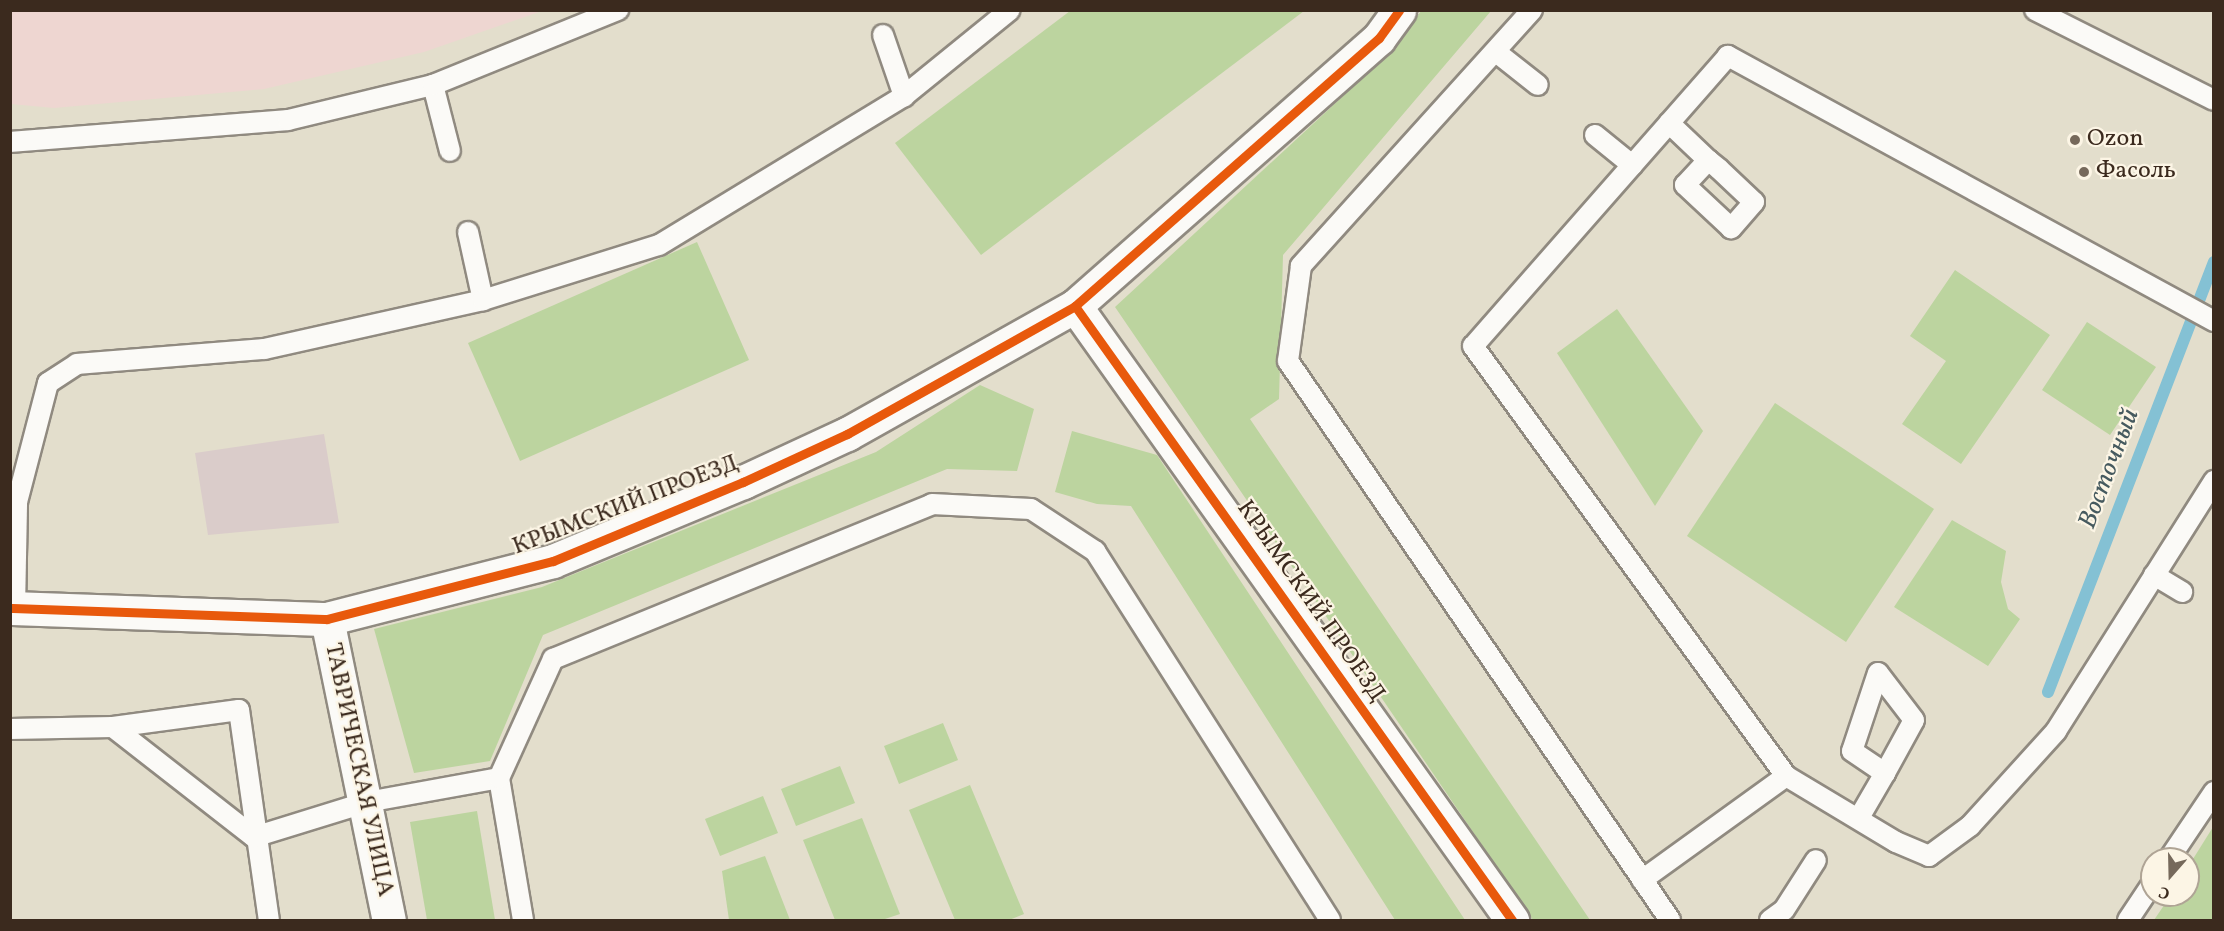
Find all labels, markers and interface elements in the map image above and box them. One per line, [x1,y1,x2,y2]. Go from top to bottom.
place label: Ozon [2087,126,2144,154]
marker: Ozon [2068,133,2082,147]
place label: Фасоль [2096,158,2176,186]
marker: Фасоль [2077,165,2091,179]
water label: Восточный [2073,405,2147,533]
street label: КРЫМСКИЙ ПРОЕЗД [509,450,743,562]
street label: КРЫМСКИЙ ПРОЕЗД [1229,496,1391,708]
street label: ТАВРИЧЕСКАЯ УЛИЦА [317,641,399,899]
north arrow [2140,847,2200,907]
text: С [2156,880,2173,904]

